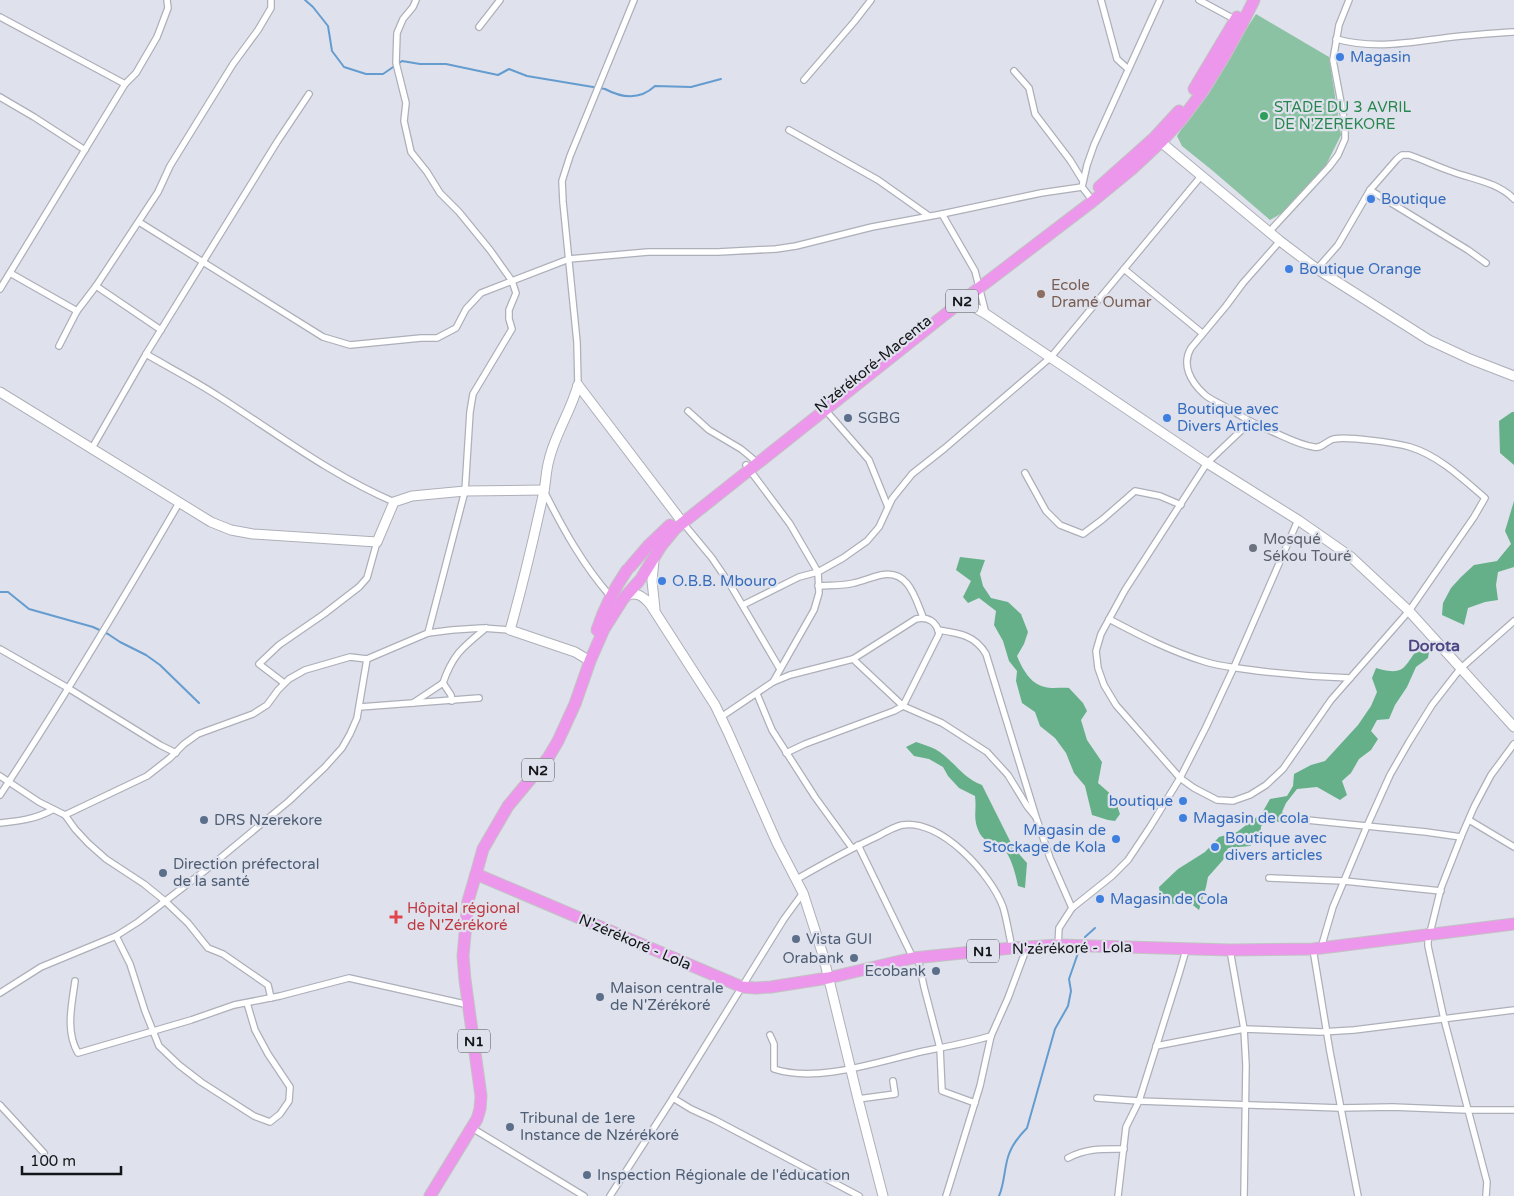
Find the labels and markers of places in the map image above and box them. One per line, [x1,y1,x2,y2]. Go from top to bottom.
place label: Magasin [1350,48,1411,66]
marker: Magasin [1334,51,1346,63]
place label: STADE DU 3 AVRIL DE N'ZEREKORE [1274,98,1412,133]
marker: STADE DU 3 AVRIL DE N'ZEREKORE [1258,110,1270,122]
place label: Boutique [1381,190,1446,208]
marker: Boutique [1365,193,1377,205]
place label: Boutique Orange [1299,260,1421,278]
marker: Boutique Orange [1283,263,1295,275]
place label: Ecole Dramé Oumar [1051,276,1152,311]
marker: Ecole Dramé Oumar [1035,288,1047,300]
place label: Boutique avec Divers Articles [1177,400,1279,435]
place label: SGBG [858,409,900,427]
marker: SGBG [842,412,854,424]
marker: Boutique avec Divers Articles [1161,412,1173,424]
place label: Mosqué Sékou Touré [1263,530,1351,565]
marker: Mosqué Sékou Touré [1247,542,1259,554]
place label: O.B.B. Mbouro [672,572,777,590]
marker: O.B.B. Mbouro [656,575,668,587]
place label: boutique [1109,792,1173,810]
marker: boutique [1177,795,1189,807]
place label: Magasin de cola [1193,809,1309,827]
place label: DRS Nzerekore [214,811,322,829]
marker: Magasin de cola [1177,812,1189,824]
marker: DRS Nzerekore [198,814,210,826]
place label: Magasin de Stockage de Kola [983,821,1106,856]
place label: Boutique avec divers articles [1225,829,1327,864]
marker: Magasin de Stockage de Kola [1110,833,1122,845]
marker: Boutique avec divers articles [1209,841,1221,853]
place label: Direction préfectoral de la santé [173,855,319,890]
marker: Direction préfectoral de la santé [157,867,169,879]
place label: Magasin de Cola [1110,890,1228,908]
marker: Magasin de Cola [1094,893,1106,905]
place label: Hôpital régional de N'Zérékoré [407,899,520,934]
marker: Hôpital régional de N'Zérékoré [389,910,403,924]
place label: Vista GUI [806,930,872,948]
marker: Vista GUI [790,933,802,945]
place label: Orabank [783,949,844,967]
marker: Orabank [848,952,860,964]
place label: Ecobank [864,962,926,980]
marker: Ecobank [930,965,942,977]
place label: Maison centrale de N'Zérékoré [610,979,724,1014]
marker: Maison centrale de N'Zérékoré [594,991,606,1003]
place label: Tribunal de 1ere Instance de Nzérékoré [520,1109,679,1144]
marker: Tribunal de 1ere Instance de Nzérékoré [504,1121,516,1133]
place label: Inspection Régionale de l'éducation [597,1166,850,1184]
marker: Inspection Régionale de l'éducation [581,1169,593,1181]

